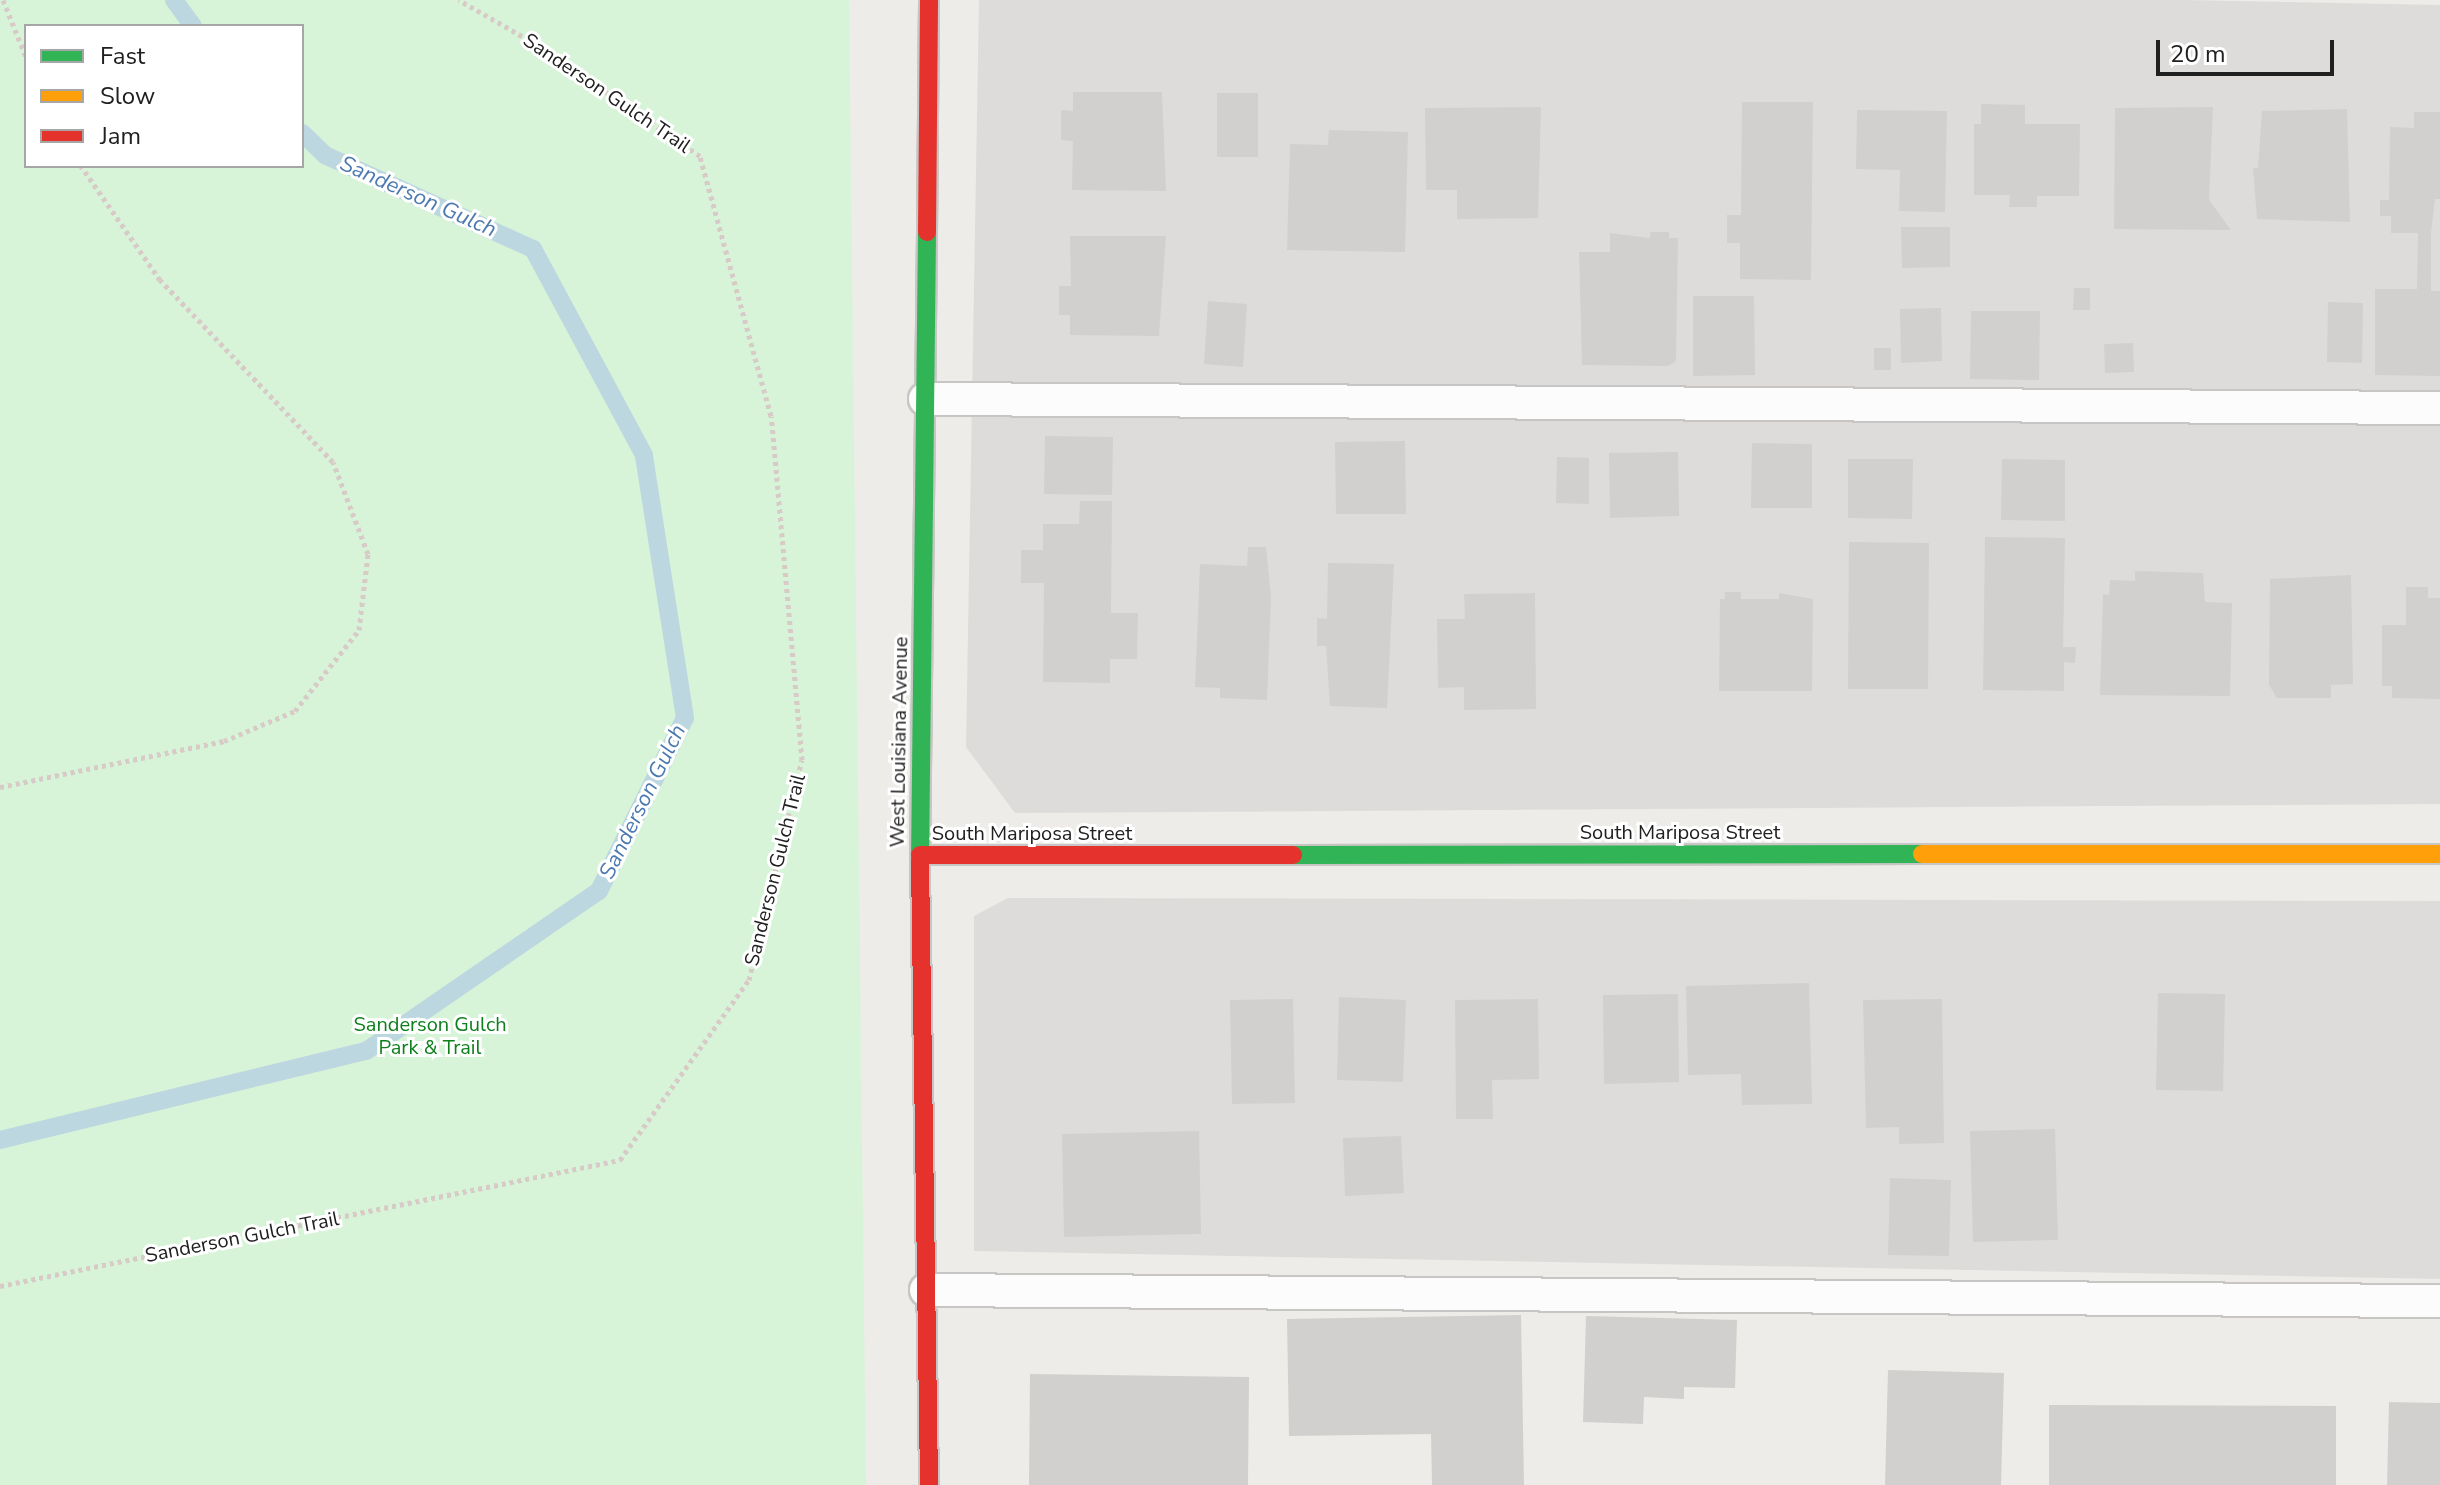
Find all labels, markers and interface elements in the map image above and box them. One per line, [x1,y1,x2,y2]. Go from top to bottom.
legend [24,24,304,168]
scale bar [2160,24,2338,74]
street label: Sanderson Gulch Trail [519,28,695,158]
text: 20 m [2170,38,2226,70]
text: Fast [100,40,145,72]
text: Slow [100,80,155,112]
text: Jam [100,120,141,152]
water label: Sanderson Gulch [336,151,500,243]
street label: West Louisiana Avenue [885,636,913,848]
water label: Sanderson Gulch [594,721,692,883]
street label: Sanderson Gulch Trail [740,772,810,968]
street label: South Mariposa Street [1580,820,1780,844]
street label: South Mariposa Street [932,821,1132,845]
park label: Sanderson Gulch Park & Trail [353,1012,507,1059]
street label: Sanderson Gulch Trail [143,1206,341,1268]

